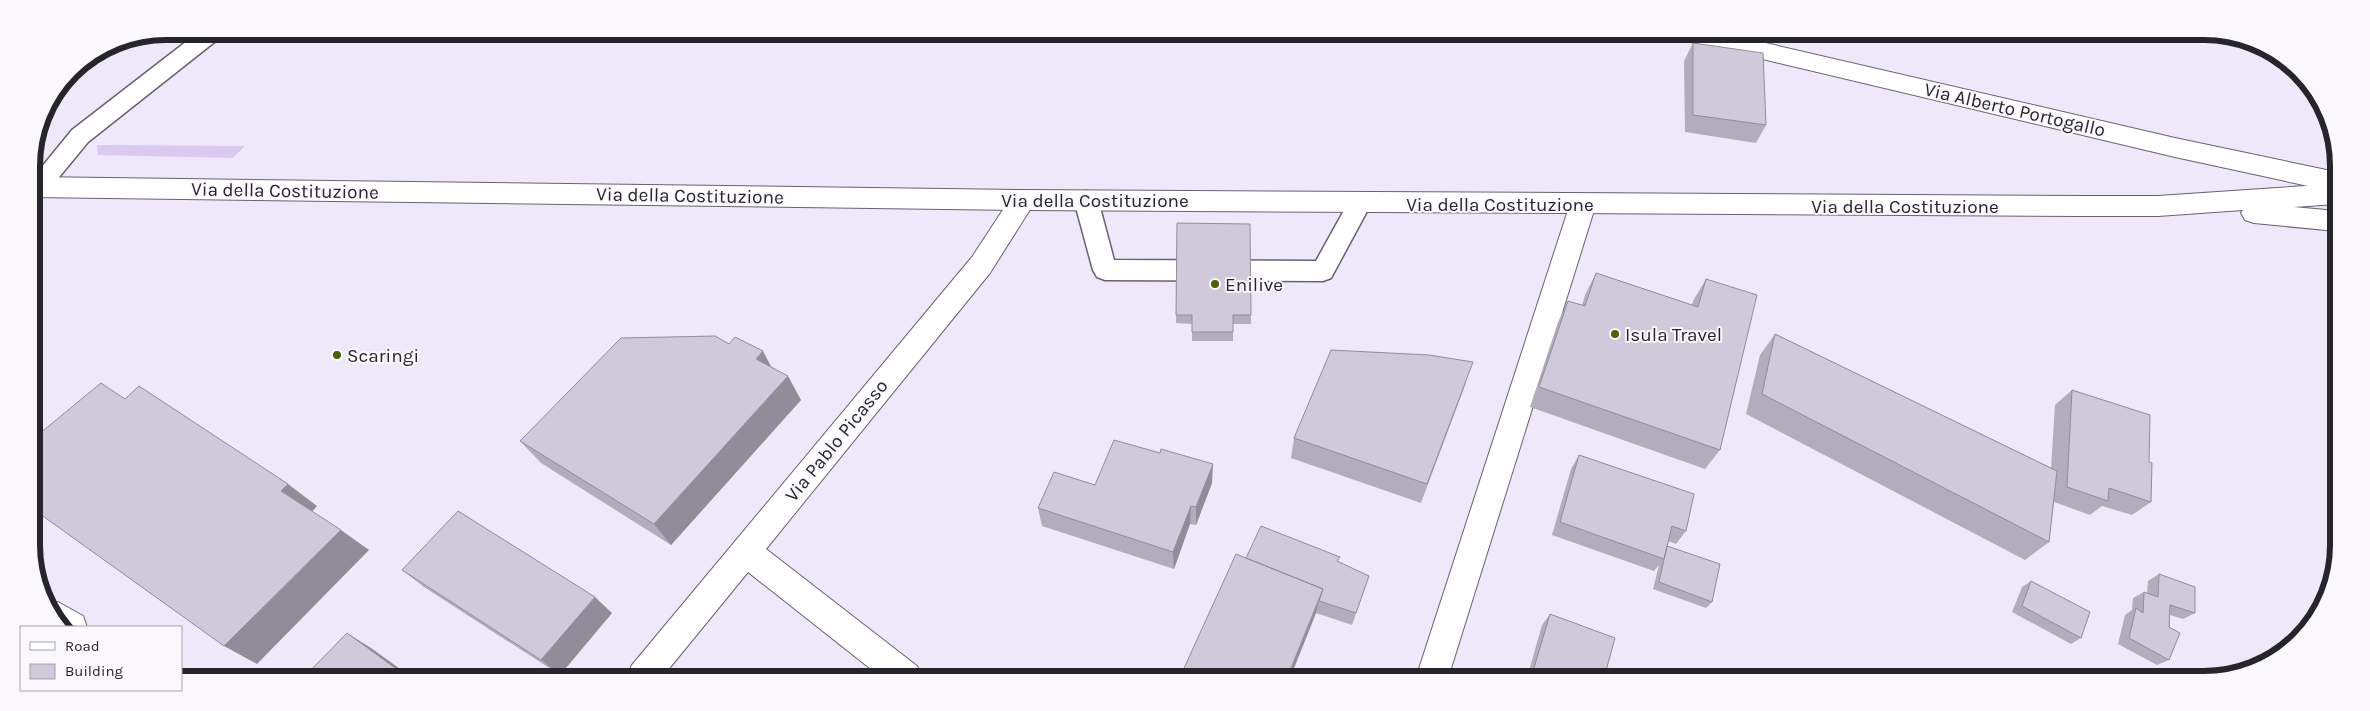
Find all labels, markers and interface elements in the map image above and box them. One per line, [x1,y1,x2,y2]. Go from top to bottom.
street label: Via Alberto Portogallo [1922,78,2107,142]
street label: Via della Costituzione [191,178,379,204]
street label: Via della Costituzione [596,183,784,209]
street label: Via della Costituzione [1001,190,1189,212]
street label: Via della Costituzione [1406,194,1594,216]
street label: Via della Costituzione [1811,196,1999,218]
place label: Enilive [1225,274,1283,296]
marker: Enilive [1209,278,1221,290]
place label: Isula Travel [1625,324,1722,346]
marker: Isula Travel [1609,328,1621,340]
place label: Scaringi [347,345,419,367]
marker: Scaringi [331,349,343,361]
street label: Via Pablo Picasso [781,375,893,506]
legend [20,626,182,691]
text: Road [65,637,100,655]
text: Building [65,662,123,680]

